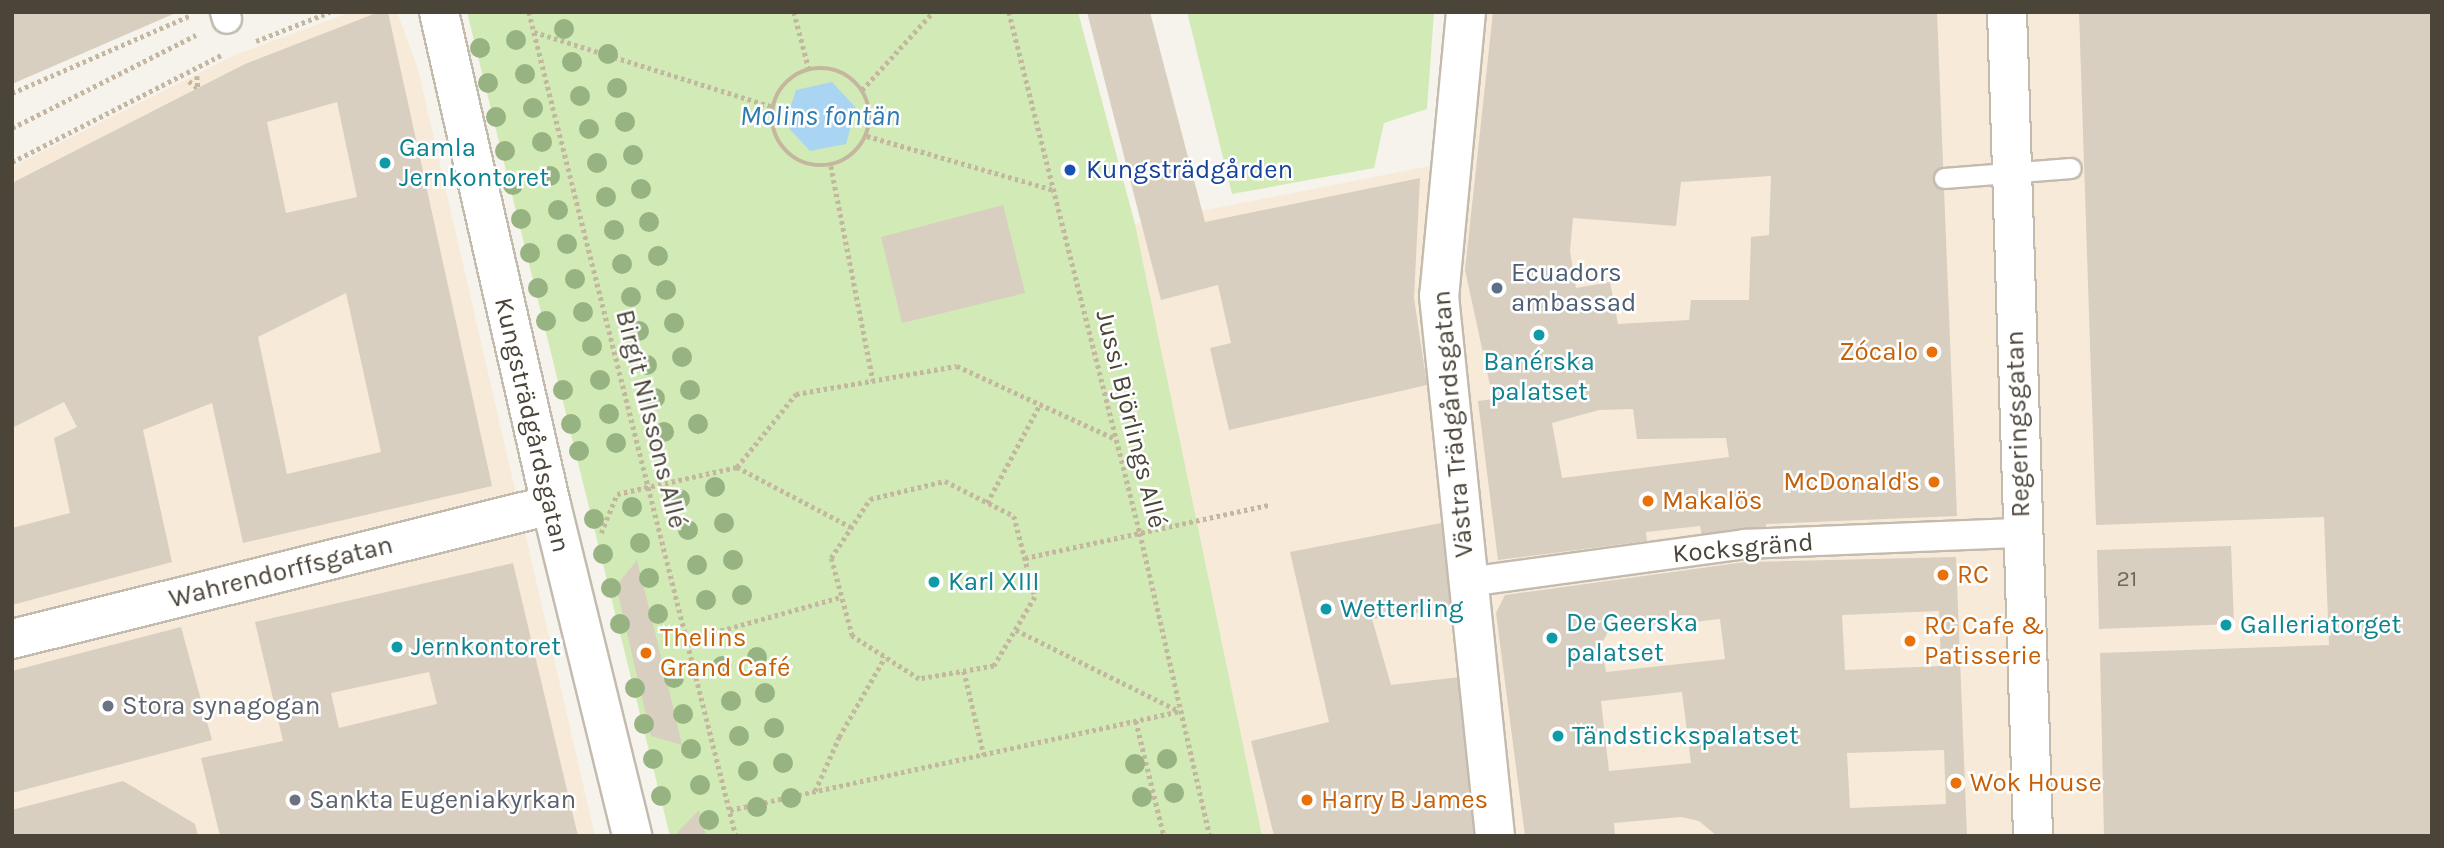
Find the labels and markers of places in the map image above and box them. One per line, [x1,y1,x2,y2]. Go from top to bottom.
place label: Gamla Jernkontoret [399,132,549,194]
place label: Kungsträdgården [1086,154,1293,186]
marker: Gamla Jernkontoret [377,155,393,171]
marker: Kungsträdgården [1060,160,1080,180]
place label: Ecuadors ambassad [1511,257,1636,318]
marker: Ecuadors ambassad [1489,280,1505,296]
marker: Banérska palatset [1531,327,1547,343]
place label: Zócalo [1839,336,1918,368]
marker: Zócalo [1924,344,1940,360]
place label: Banérska palatset [1483,346,1595,408]
place label: McDonald's [1783,466,1920,498]
marker: McDonald's [1926,474,1942,490]
place label: Makalös [1662,485,1762,517]
marker: Makalös [1640,493,1656,509]
place label: RC [1957,559,1989,591]
place label: Karl XIII [948,566,1039,598]
marker: RC [1935,567,1951,583]
marker: Karl XIII [926,574,942,590]
place label: Wetterling [1340,593,1463,625]
marker: Wetterling [1318,601,1334,617]
place label: De Geerska palatset [1566,607,1698,668]
place label: Galleriatorget [2240,609,2401,641]
place label: RC Cafe & Patisserie [1924,610,2044,672]
marker: Galleriatorget [2218,617,2234,633]
place label: Thelins Grand Café [660,622,790,684]
marker: De Geerska palatset [1544,630,1560,646]
place label: Jernkontoret [411,631,561,663]
marker: RC Cafe & Patisserie [1902,633,1918,649]
marker: Jernkontoret [389,639,405,655]
marker: Thelins Grand Café [638,645,654,661]
place label: Stora synagogan [122,690,320,722]
marker: Stora synagogan [100,698,116,714]
place label: Tändstickspalatset [1572,720,1799,752]
marker: Tändstickspalatset [1550,728,1566,744]
place label: Wok House [1970,767,2102,799]
marker: Wok House [1948,775,1964,791]
place label: Sankta Eugeniakyrkan [309,784,576,816]
place label: Harry B James [1321,784,1488,816]
marker: Sankta Eugeniakyrkan [287,792,303,808]
marker: Harry B James [1299,792,1315,808]

